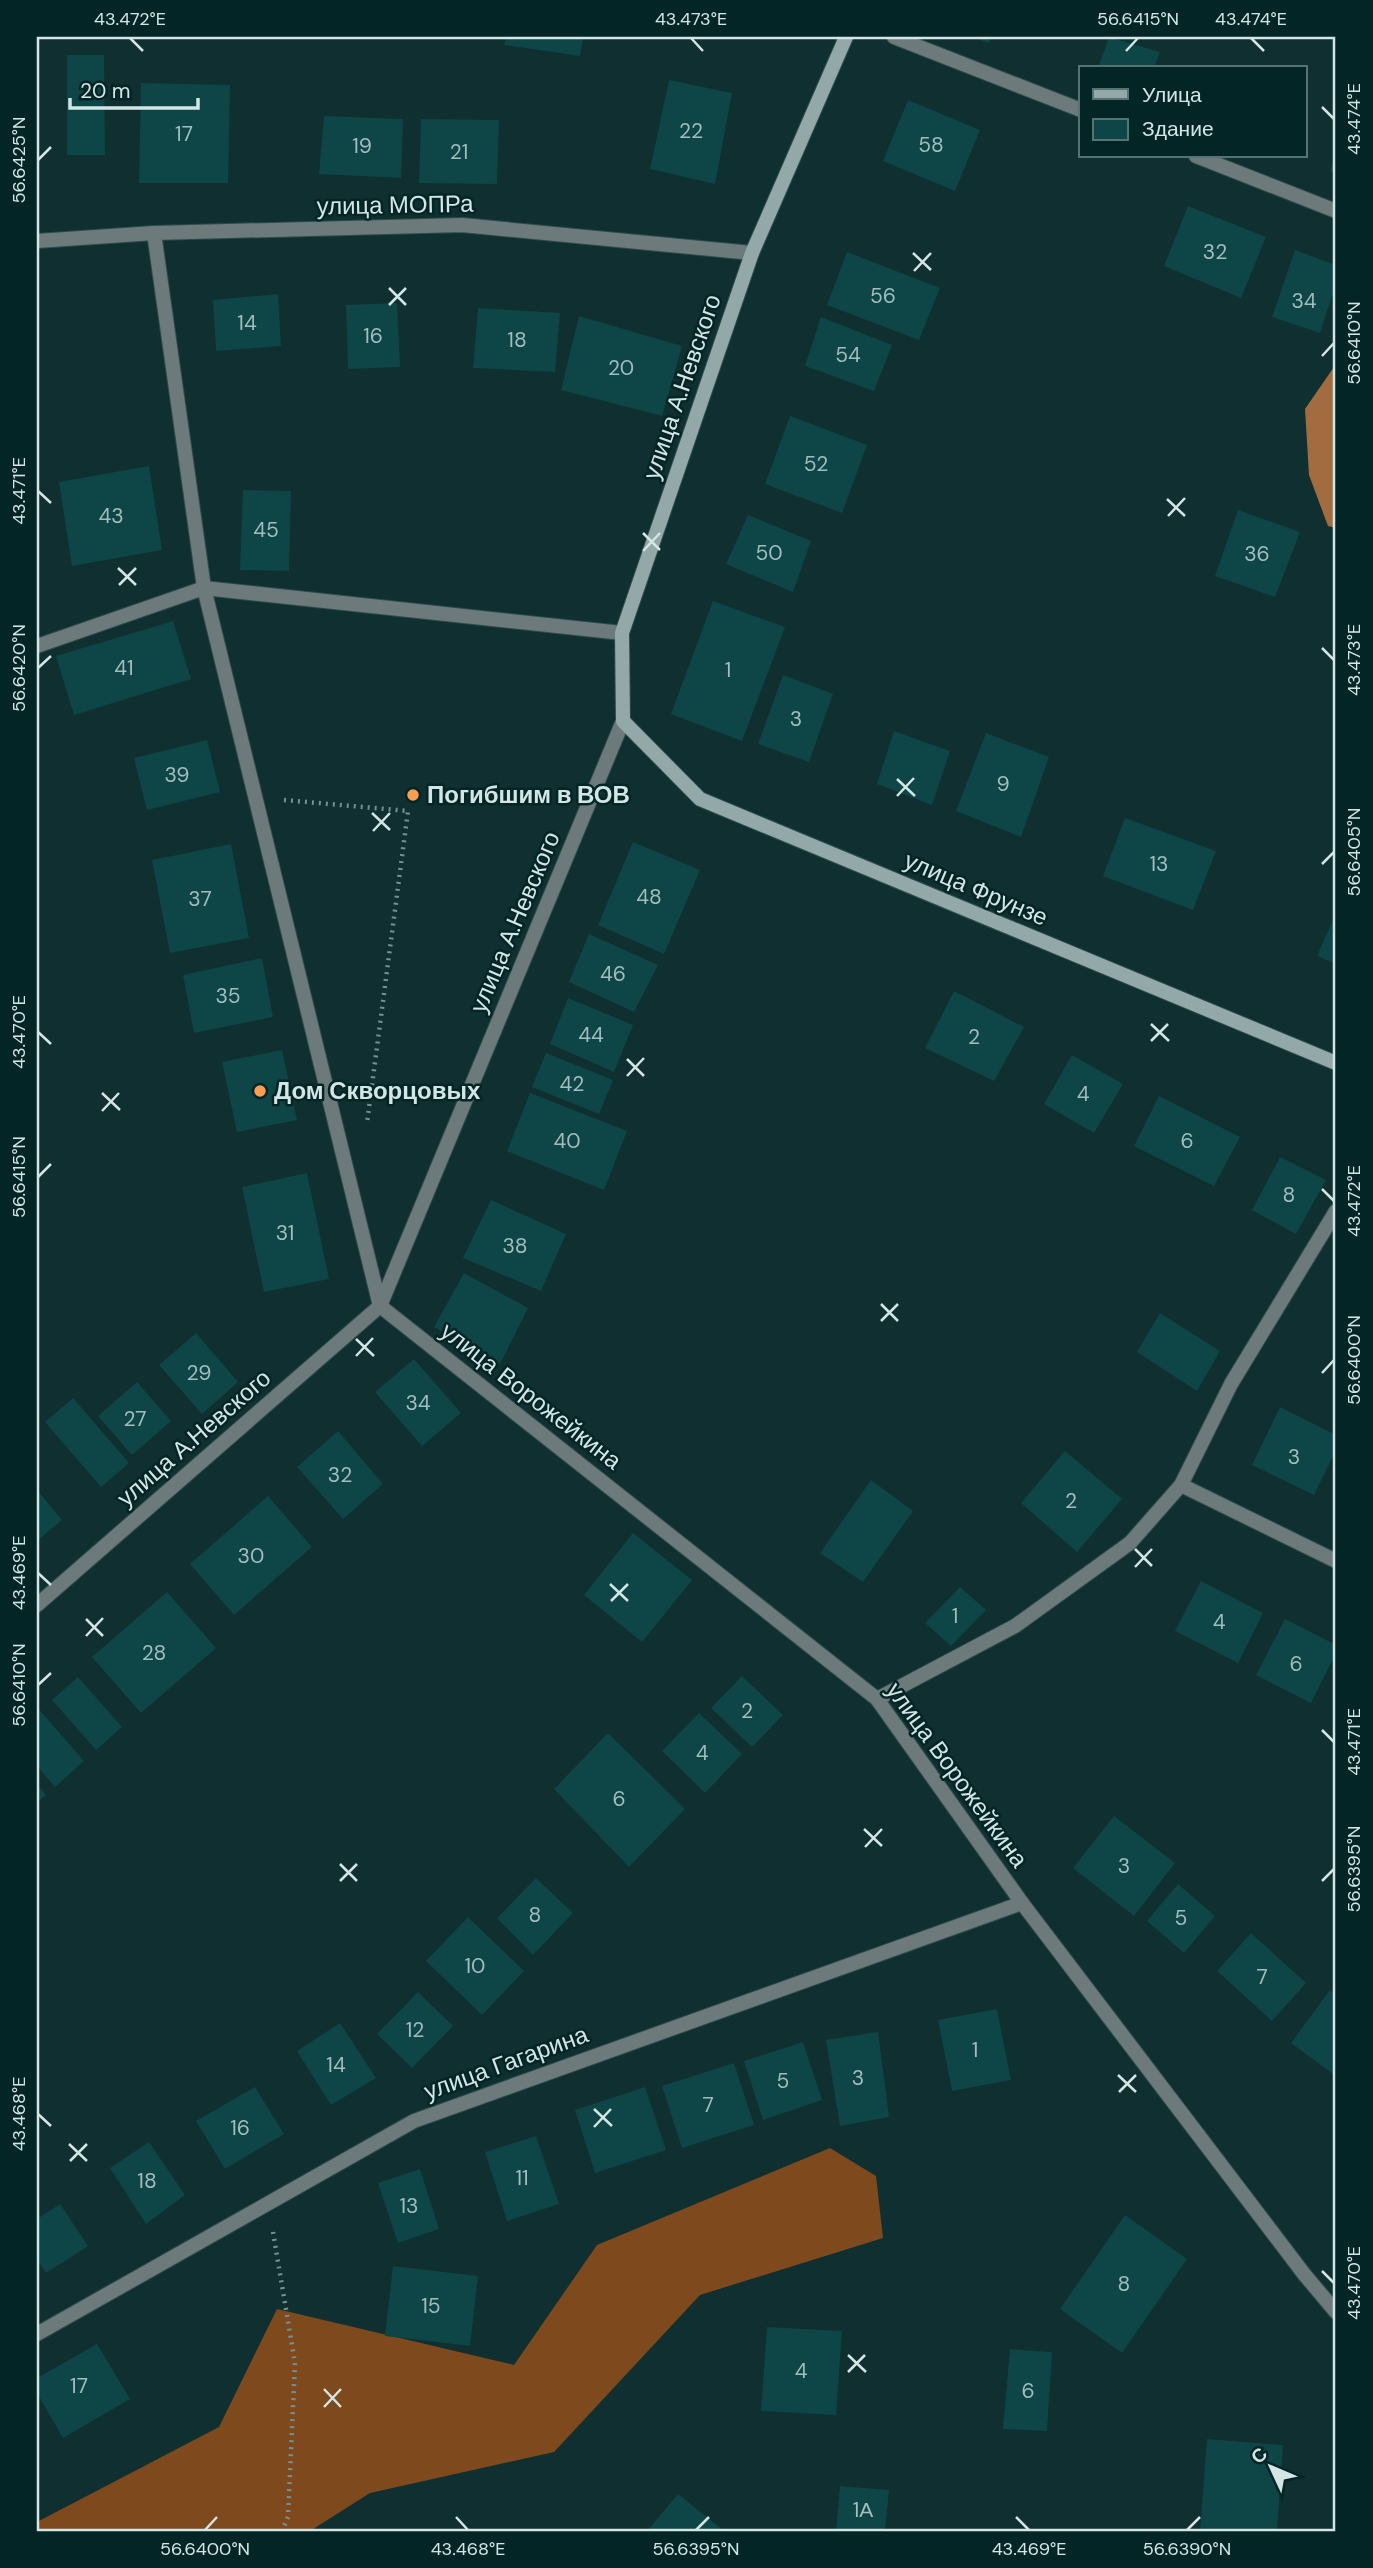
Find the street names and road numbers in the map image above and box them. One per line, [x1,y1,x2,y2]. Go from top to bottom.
street label: улица МОПРа [316,188,474,221]
street label: улица А.Невского [635,290,728,484]
street label: улица А.Невского [462,826,567,1017]
street label: улица Фрунзе [900,844,1053,933]
street label: улица Ворожейкина [435,1315,629,1476]
street label: улица А.Невского [110,1362,277,1513]
street label: улица Ворожейкина [880,1676,1035,1874]
street label: улица Гагарина [420,2018,593,2107]

